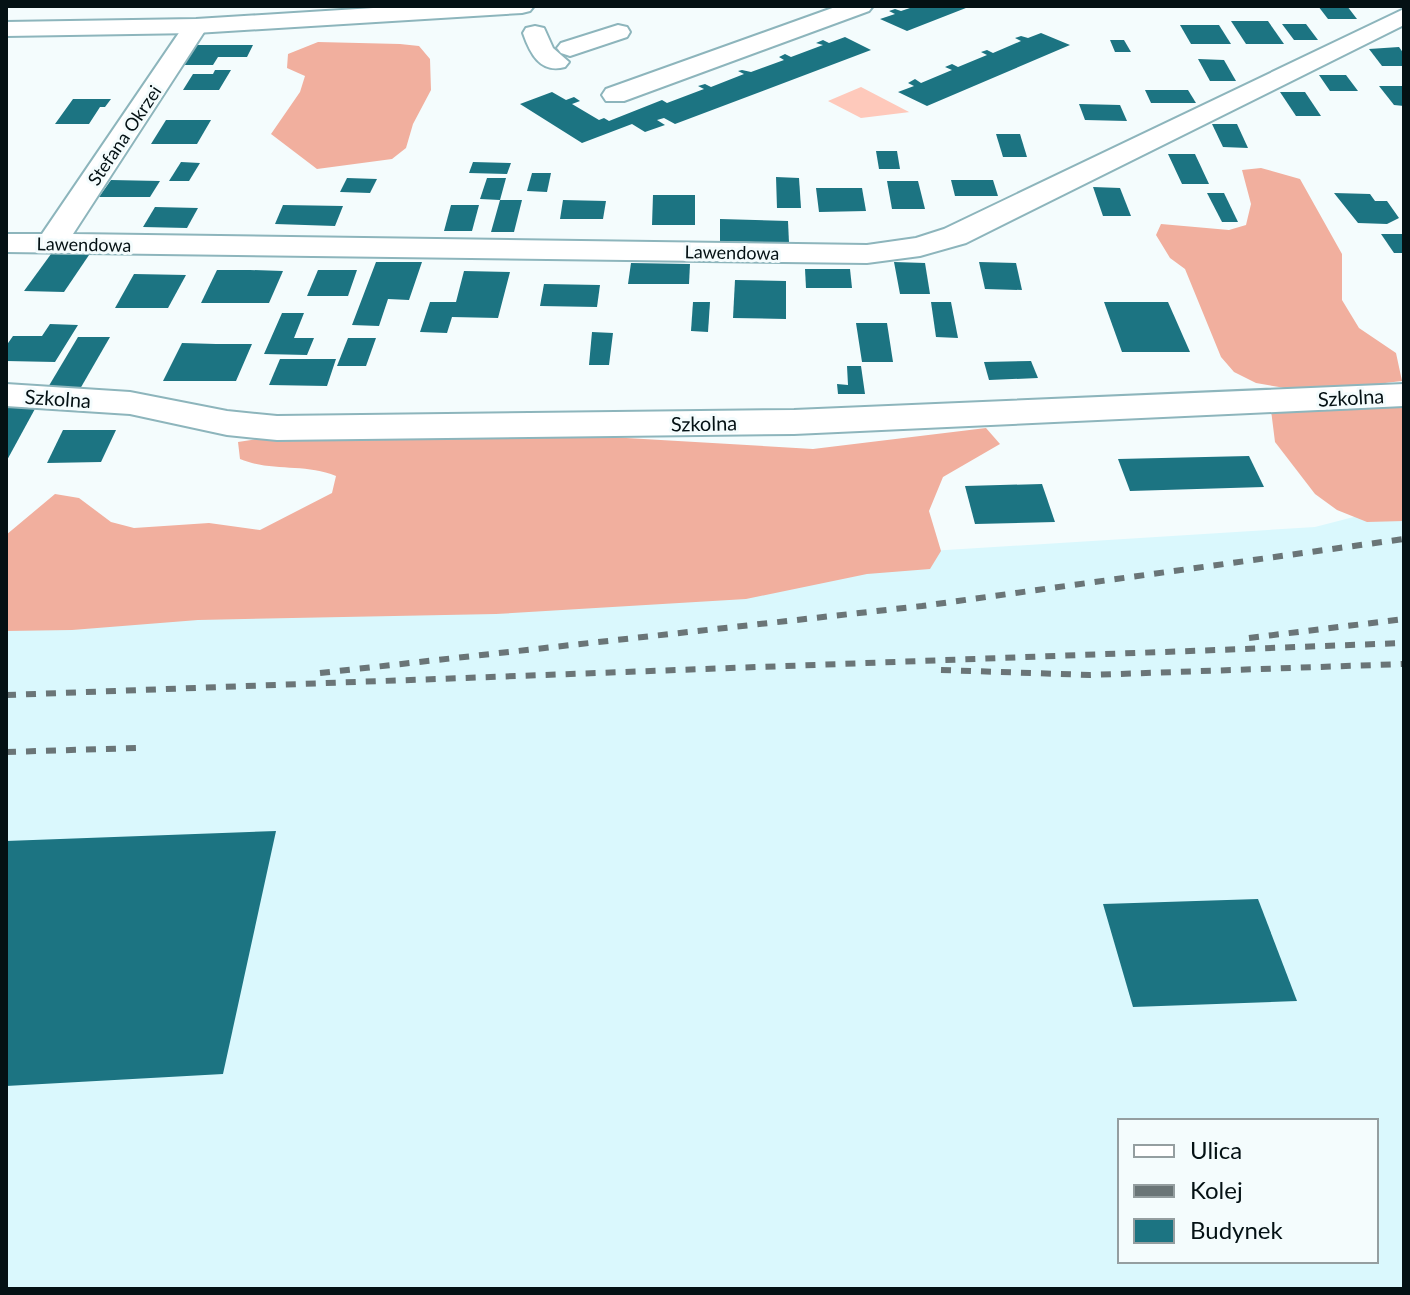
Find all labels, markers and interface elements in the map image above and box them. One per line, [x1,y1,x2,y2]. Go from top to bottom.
street label: Stefana Okrzei [83,81,165,189]
street label: Lawendowa [36,232,132,256]
street label: Lawendowa [684,240,780,264]
street label: Szkolna [1317,383,1385,411]
street label: Szkolna [24,384,92,412]
street label: Szkolna [671,410,737,436]
legend [1118,1119,1378,1263]
text: Ulica [1190,1135,1242,1164]
text: Kolej [1190,1175,1243,1204]
text: Budynek [1190,1215,1284,1244]

